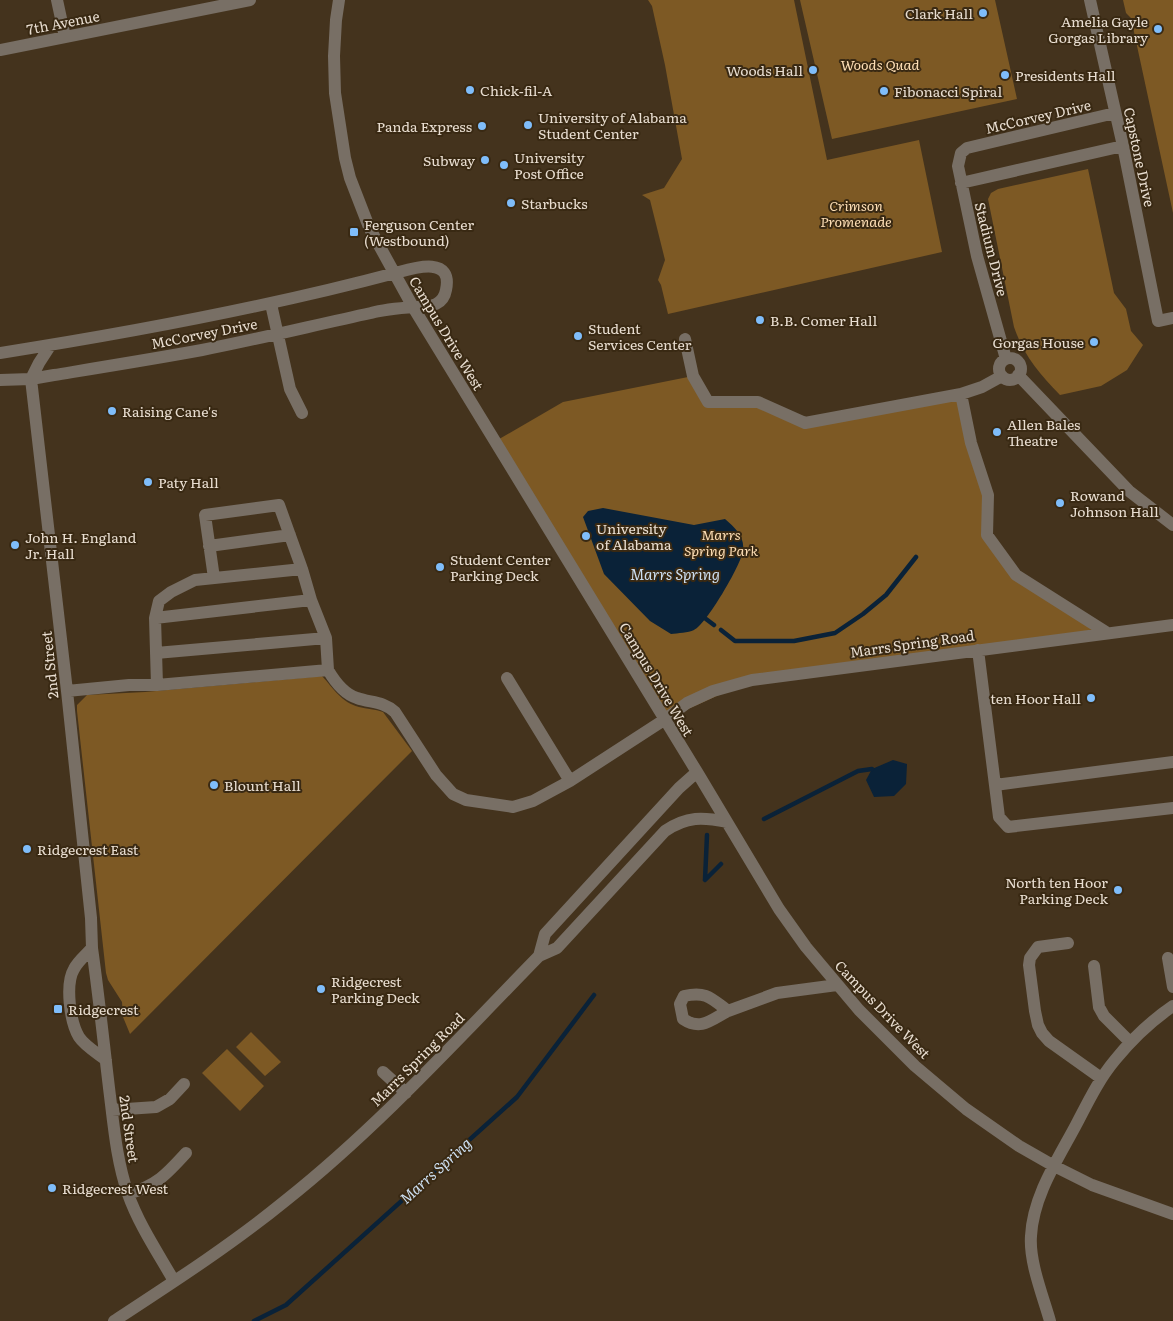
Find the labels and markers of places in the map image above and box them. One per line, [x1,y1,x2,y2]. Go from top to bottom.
place label: Clark Hall [905,3,973,23]
marker: Clark Hall [977,7,989,19]
place label: Amelia Gayle Gorgas Library [1048,11,1149,47]
marker: Amelia Gayle Gorgas Library [1152,23,1164,35]
place label: Woods Hall [726,60,803,80]
marker: Woods Hall [807,64,819,76]
place label: Presidents Hall [1015,65,1116,85]
marker: Presidents Hall [999,69,1011,81]
place label: Chick-fil-A [480,80,553,100]
place label: Fibonacci Spiral [894,81,1002,101]
marker: Chick-fil-A [464,84,476,96]
marker: Fibonacci Spiral [878,85,890,97]
place label: University of Alabama Student Center [538,107,687,143]
place label: Panda Express [377,116,472,136]
marker: University of Alabama Student Center [522,119,534,131]
marker: Panda Express [476,120,488,132]
place label: University Post Office [514,147,585,183]
place label: Subway [423,150,476,170]
marker: Subway [479,154,491,166]
marker: University Post Office [498,159,510,171]
place label: Starbucks [521,193,588,213]
marker: Starbucks [505,197,517,209]
place label: Ferguson Center (Westbound) [364,214,474,250]
marker: Ferguson Center (Westbound) [348,226,360,238]
place label: B.B. Comer Hall [770,310,877,330]
marker: B.B. Comer Hall [754,314,766,326]
place label: Student Services Center [588,318,692,354]
marker: Student Services Center [572,330,584,342]
place label: Gorgas House [992,332,1084,352]
marker: Gorgas House [1088,336,1100,348]
place label: Raising Cane's [122,401,217,421]
marker: Raising Cane's [106,405,118,417]
place label: Allen Bales Theatre [1007,414,1080,450]
marker: Allen Bales Theatre [991,426,1003,438]
place label: Paty Hall [158,472,219,492]
marker: Paty Hall [142,476,154,488]
place label: Rowand Johnson Hall [1070,485,1159,521]
marker: Rowand Johnson Hall [1054,497,1066,509]
place label: University of Alabama [596,518,672,554]
place label: John H. England Jr. Hall [25,527,137,563]
marker: University of Alabama [580,530,592,542]
marker: John H. England Jr. Hall [9,539,21,551]
place label: Student Center Parking Deck [450,549,551,585]
marker: Student Center Parking Deck [434,561,446,573]
place label: ten Hoor Hall [990,688,1081,708]
marker: ten Hoor Hall [1085,692,1097,704]
place label: Blount Hall [224,775,301,795]
marker: Blount Hall [208,779,220,791]
place label: Ridgecrest East [37,839,139,859]
marker: Ridgecrest East [21,843,33,855]
place label: North ten Hoor Parking Deck [1005,872,1108,908]
marker: North ten Hoor Parking Deck [1112,884,1124,896]
place label: Ridgecrest Parking Deck [331,971,420,1007]
marker: Ridgecrest Parking Deck [315,983,327,995]
place label: Ridgecrest [68,999,139,1019]
marker: Ridgecrest [52,1003,64,1015]
place label: Ridgecrest West [62,1178,169,1198]
marker: Ridgecrest West [46,1182,58,1194]

